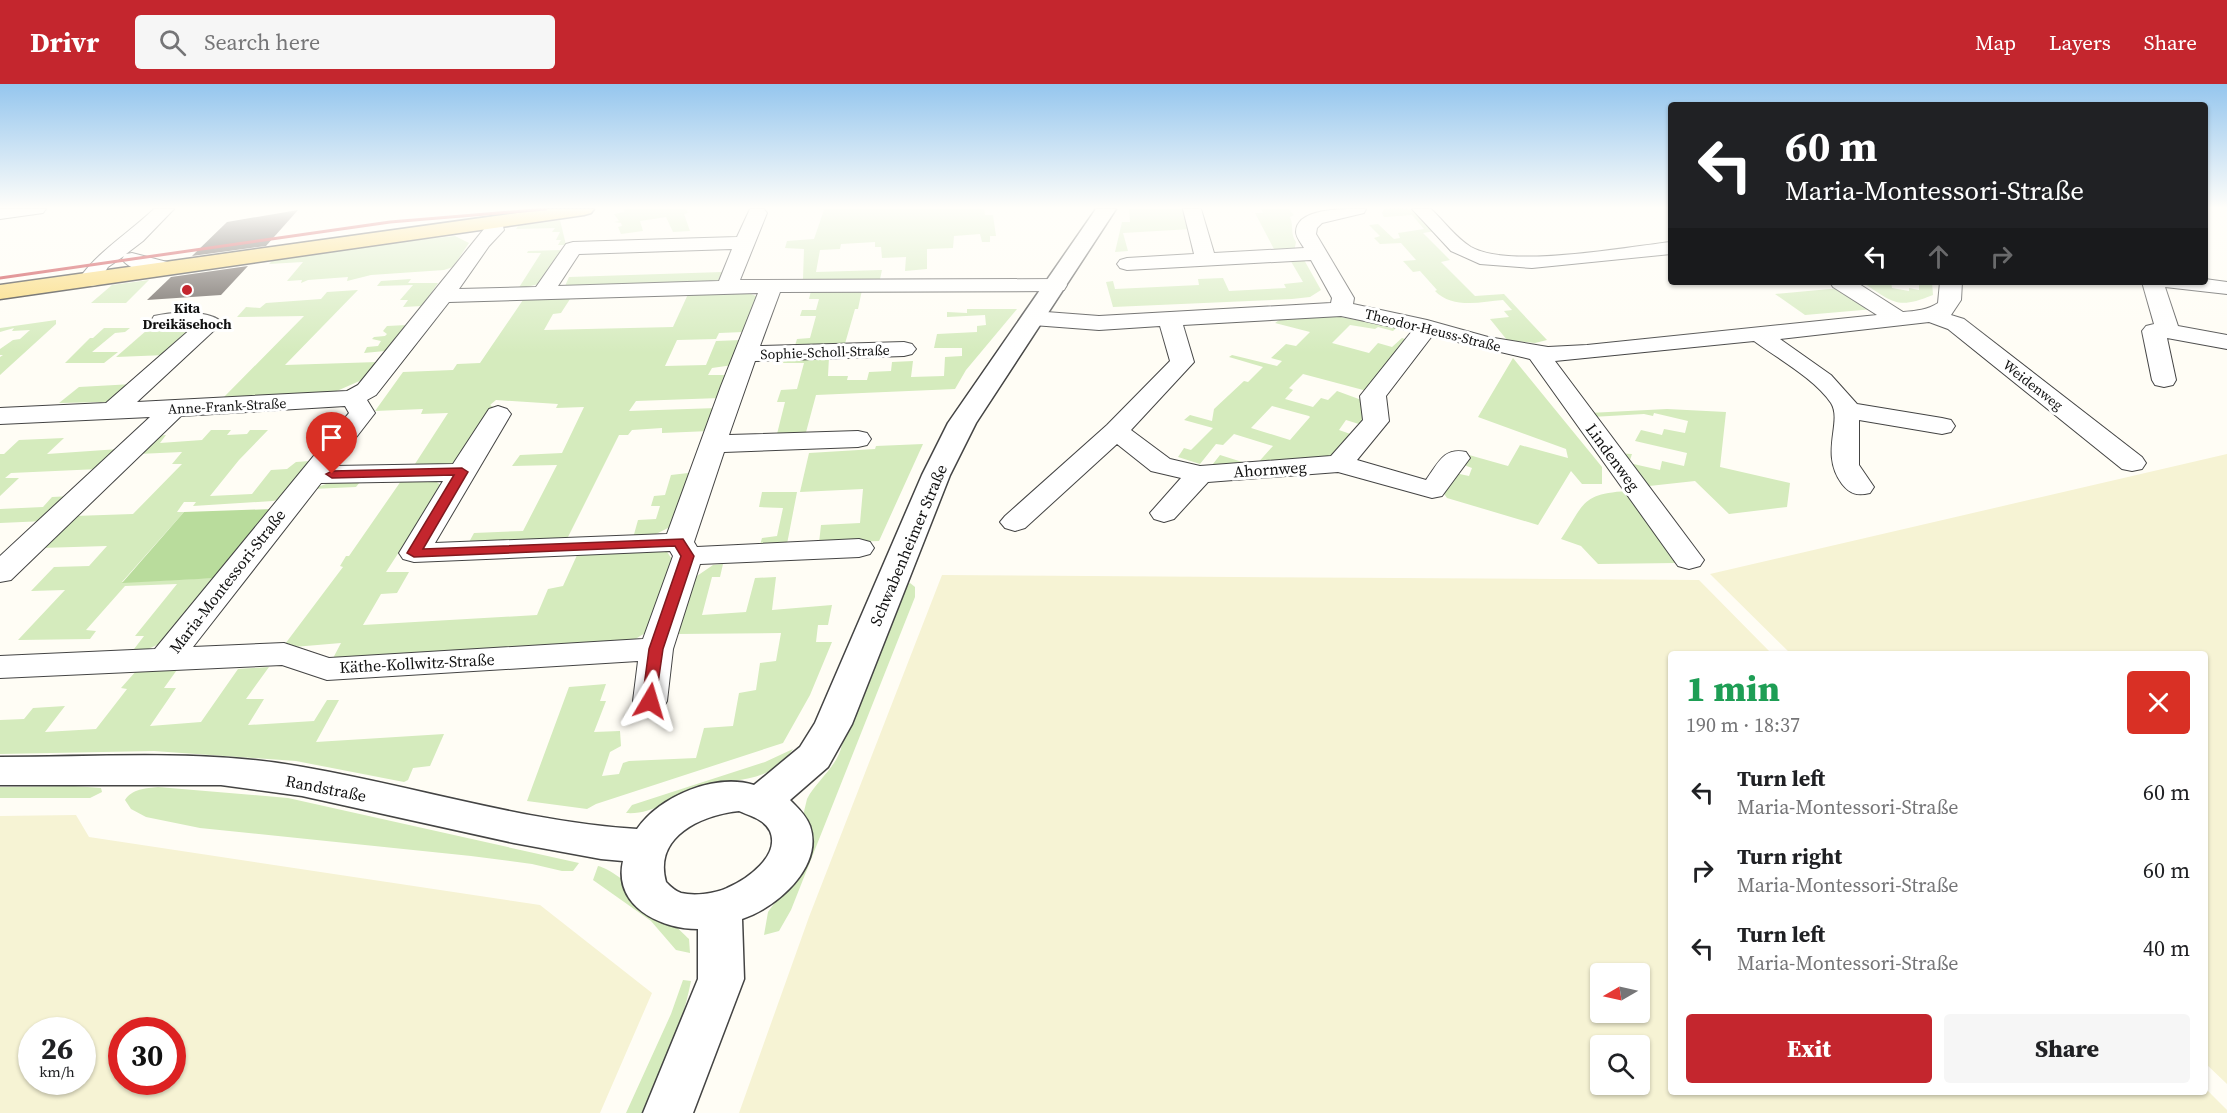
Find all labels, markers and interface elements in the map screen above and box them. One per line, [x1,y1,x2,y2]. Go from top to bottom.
search box [135,15,555,69]
text: Drivr [30,23,99,61]
icon: search [156,26,189,59]
text: Search here [204,27,320,57]
text: Map [1975,28,2016,57]
text: Layers [2049,28,2111,57]
text: Share [2144,28,2197,57]
text: 60 m [1785,117,1878,175]
icon: left [1686,126,1764,204]
text: Maria-Montessori-Straße [1785,172,2084,209]
icon: left [1859,240,1892,273]
icon: ahead [1922,240,1955,273]
icon: right [1985,240,2018,273]
marker: Kita Dreikäsehoch [180,283,194,297]
place label: Kita Dreikäsehoch [142,298,232,334]
street label: Theodor-Heuss-Straße [1363,303,1503,357]
street label: Sophie-Scholl-Straße [760,340,890,364]
street label: Weidenweg [1999,355,2067,415]
street label: Anne-Frank-Straße [167,393,287,419]
pin [306,412,357,474]
street label: Lindenweg [1581,419,1645,495]
icon: arrive [315,421,348,454]
street label: Ahornweg [1233,455,1307,483]
street label: Schwabenheimer Straße [864,461,952,629]
street label: Maria-Montessori-Straße [164,504,290,658]
street label: Käthe-Kollwitz-Straße [339,648,495,678]
text: 1 min [1686,664,1780,713]
position arrow [618,669,682,733]
button: close [2127,671,2190,734]
text: 190 m · 18:37 [1686,711,1800,739]
text: Turn left [1737,763,1825,793]
street label: Randstraße [284,769,368,807]
icon: left [1686,776,1719,809]
text: 60 m [2143,777,2190,807]
text: Maria-Montessori-Straße [1737,793,1959,821]
text: Turn right [1737,841,1842,871]
icon: right [1686,854,1719,887]
text: 60 m [2143,855,2190,885]
text: Maria-Montessori-Straße [1737,871,1959,899]
text: Turn left [1737,919,1825,949]
icon: left [1686,932,1719,965]
text: 40 m [2143,933,2190,963]
text: Maria-Montessori-Straße [1737,949,1959,977]
north arrow [1590,963,1650,1023]
map controls [1590,963,1650,1095]
button: Exit [1686,1014,1932,1083]
button: Share [1944,1014,2190,1083]
speed limit sign: 30 [108,1017,186,1095]
text: 26 [41,1028,73,1069]
button: search [1590,1035,1650,1095]
text: km/h [39,1061,75,1082]

